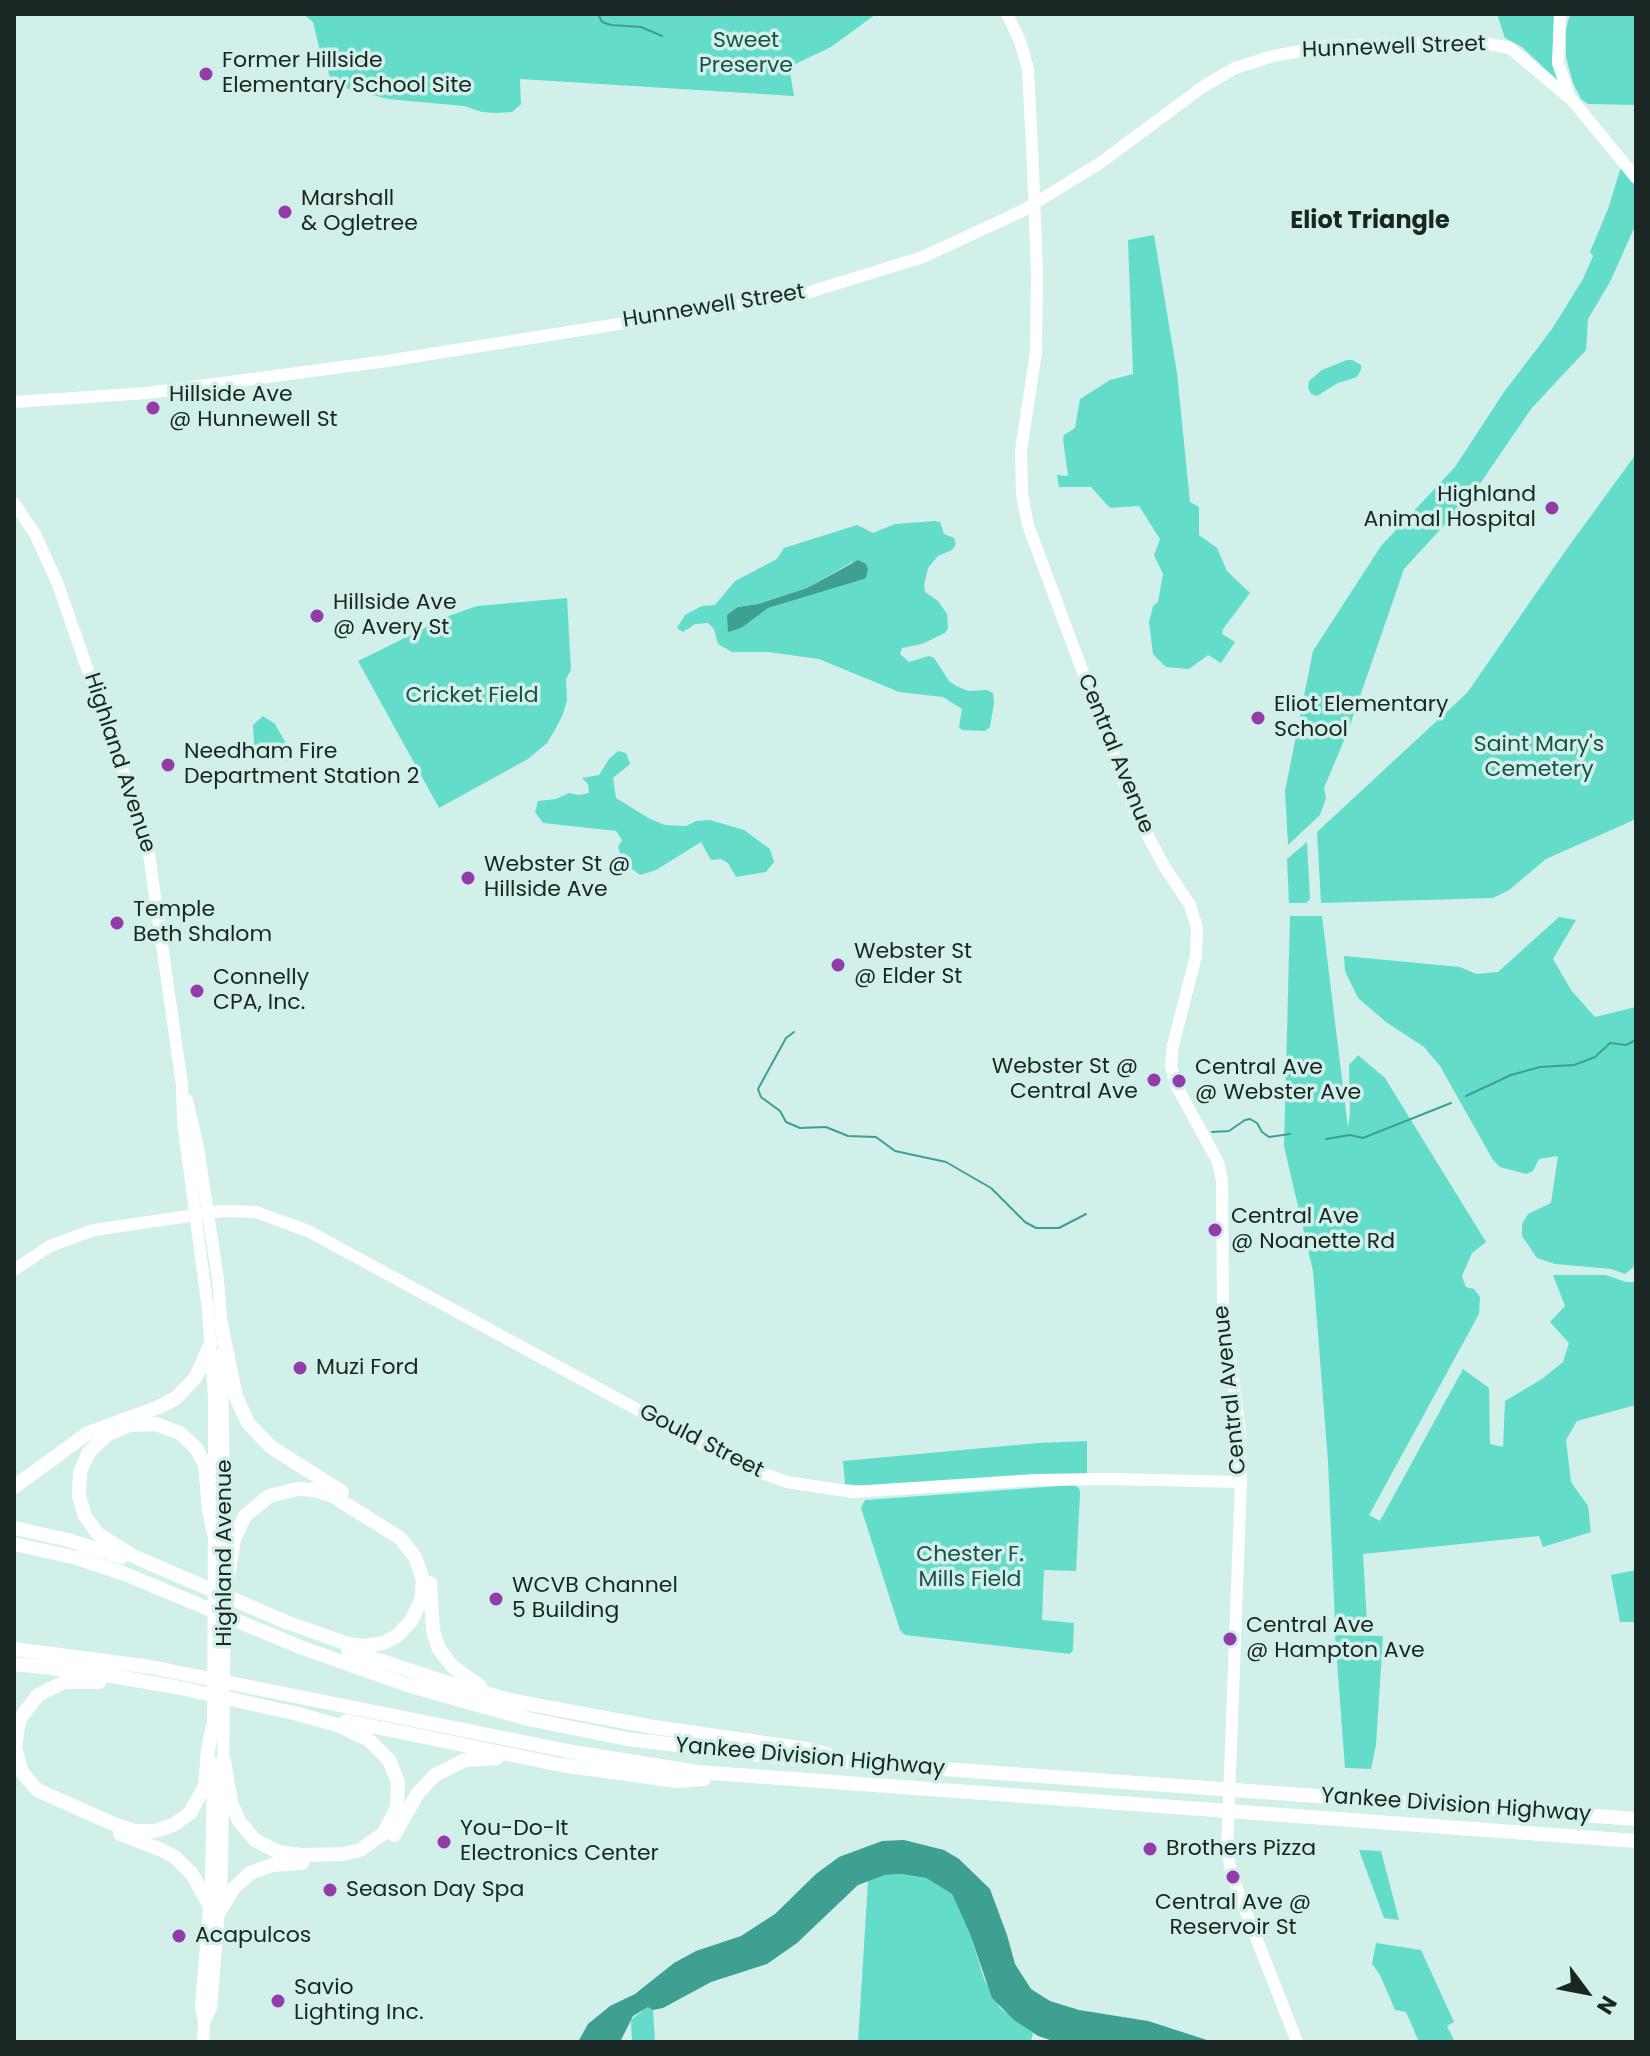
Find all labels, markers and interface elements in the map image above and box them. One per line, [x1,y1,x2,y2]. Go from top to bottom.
park label: Sweet Preserve [699,28,793,80]
street label: Hunnewell Street [1302,32,1486,64]
place label: Former Hillside Elementary School Site [222,48,472,100]
marker: Former Hillside Elementary School Site [197,65,215,83]
place label: Marshall & Ogletree [301,186,418,238]
marker: Marshall & Ogletree [276,203,294,221]
district label: Eliot Triangle [1290,208,1450,236]
street label: Hunnewell Street [621,280,807,334]
place label: Hillside Ave @ Hunnewell St [169,382,338,434]
marker: Hillside Ave @ Hunnewell St [144,399,162,417]
place label: Highland Animal Hospital [1363,482,1536,534]
marker: Highland Animal Hospital [1543,499,1561,517]
place label: Hillside Ave @ Avery St [333,590,457,642]
marker: Hillside Ave @ Avery St [308,607,326,625]
street label: Highland Avenue [78,670,160,856]
street label: Central Avenue [1071,670,1159,838]
park label: Cricket Field [405,683,539,709]
place label: Eliot Elementary School [1274,692,1448,744]
marker: Eliot Elementary School [1249,709,1267,727]
park label: Saint Mary's Cemetery [1474,732,1604,784]
place label: Needham Fire Department Station 2 [184,739,419,790]
marker: Needham Fire Department Station 2 [159,756,177,774]
place label: Webster St @ Hillside Ave [484,852,630,904]
marker: Webster St @ Hillside Ave [459,869,477,887]
place label: Temple Beth Shalom [133,897,272,948]
marker: Temple Beth Shalom [108,914,126,932]
place label: Webster St @ Elder St [854,939,972,990]
marker: Webster St @ Elder St [829,956,847,974]
place label: Connelly CPA, Inc. [213,965,309,1016]
marker: Connelly CPA, Inc. [188,982,206,1000]
place label: Webster St @ Central Ave [992,1054,1138,1106]
place label: Central Ave @ Webster Ave [1195,1055,1361,1106]
marker: Webster St @ Central Ave [1145,1071,1163,1089]
marker: Central Ave @ Webster Ave [1170,1072,1188,1090]
place label: Central Ave @ Noanette Rd [1231,1204,1395,1256]
marker: Central Ave @ Noanette Rd [1206,1221,1224,1239]
street label: Central Avenue [1209,1304,1253,1476]
place label: Muzi Ford [316,1355,419,1381]
marker: Muzi Ford [291,1359,309,1377]
street label: Gould Street [634,1399,768,1485]
street label: Highland Avenue [212,1459,238,1647]
park label: Chester F. Mills Field [916,1542,1024,1594]
place label: WCVB Channel 5 Building [512,1573,678,1624]
marker: WCVB Channel 5 Building [487,1590,505,1608]
place label: Central Ave @ Hampton Ave [1246,1613,1425,1664]
marker: Central Ave @ Hampton Ave [1221,1630,1239,1648]
street label: Yankee Division Highway [674,1733,946,1783]
street label: Yankee Division Highway [1320,1783,1592,1829]
place label: You-Do-It Electronics Center [460,1816,659,1868]
marker: You-Do-It Electronics Center [435,1833,453,1851]
place label: Brothers Pizza [1166,1836,1316,1862]
marker: Brothers Pizza [1141,1840,1159,1858]
marker: Central Ave @ Reservoir St [1224,1868,1242,1886]
place label: Season Day Spa [346,1877,524,1903]
marker: Season Day Spa [321,1881,339,1899]
place label: Central Ave @ Reservoir St [1155,1890,1311,1942]
place label: Acapulcos [195,1923,311,1949]
marker: Acapulcos [170,1927,188,1945]
north arrow [1546,1952,1626,2032]
place label: Savio Lighting Inc. [294,1975,424,2026]
text: N [1589,1990,1624,2020]
marker: Savio Lighting Inc. [269,1992,287,2010]

